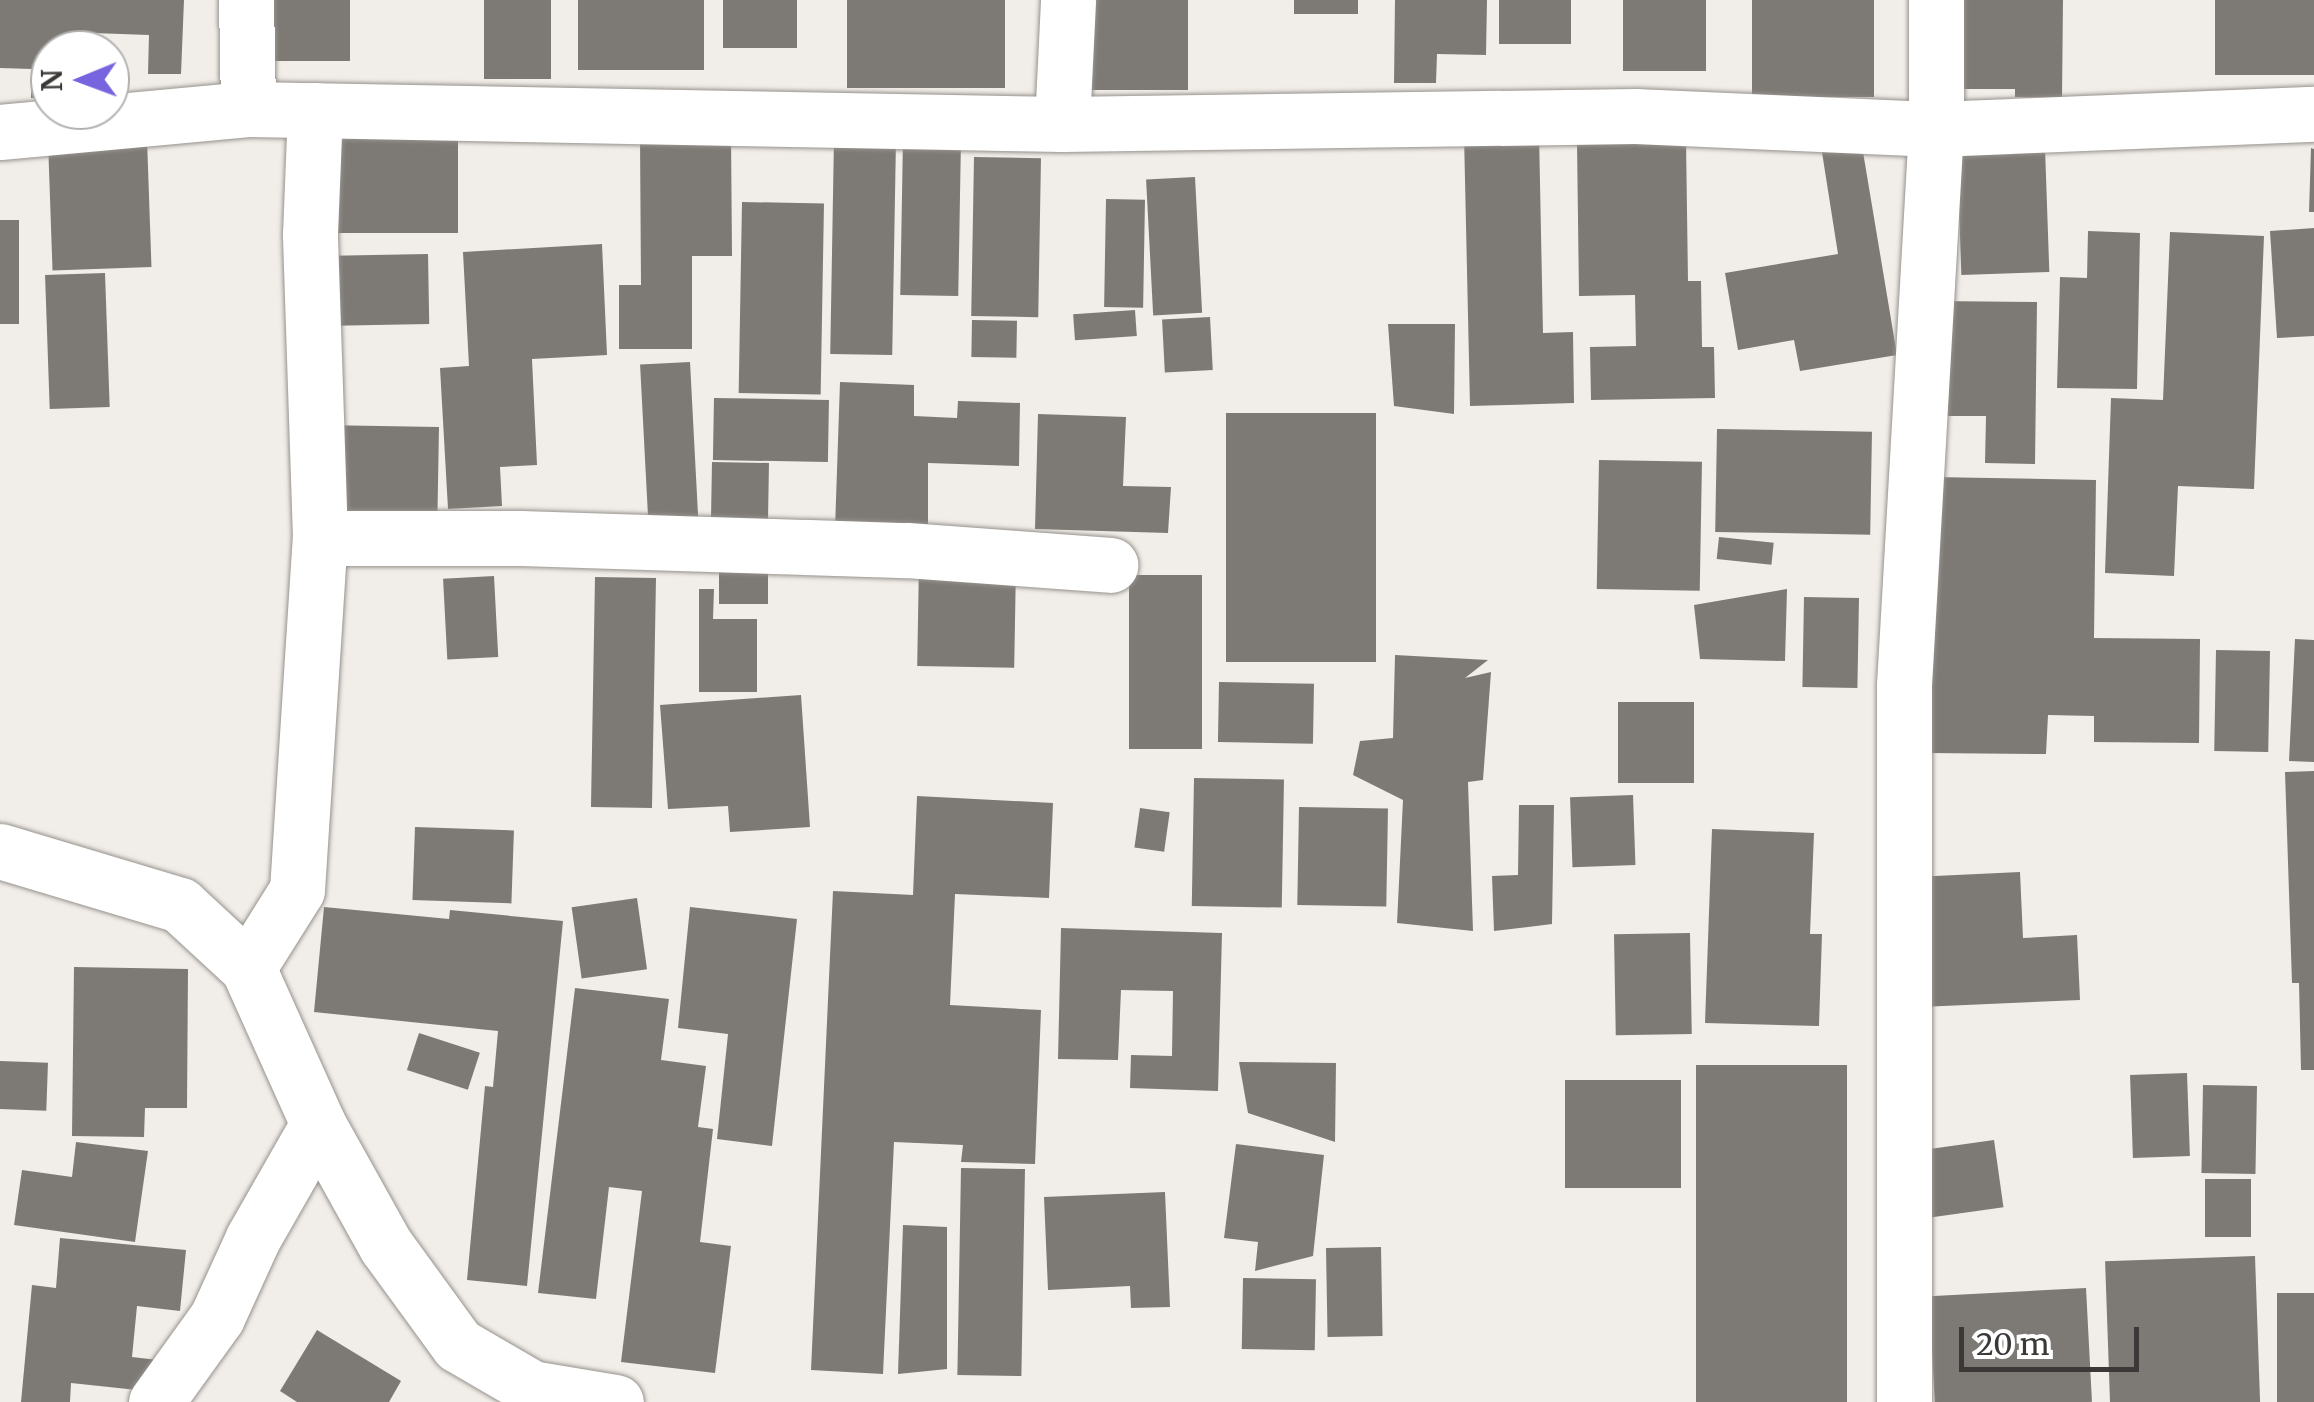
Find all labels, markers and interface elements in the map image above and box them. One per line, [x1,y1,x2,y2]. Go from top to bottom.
north arrow [30,30,130,130]
text: N [34,69,70,92]
scale bar [1964,1307,2144,1369]
text: 20 m [1976,1325,2049,1363]

